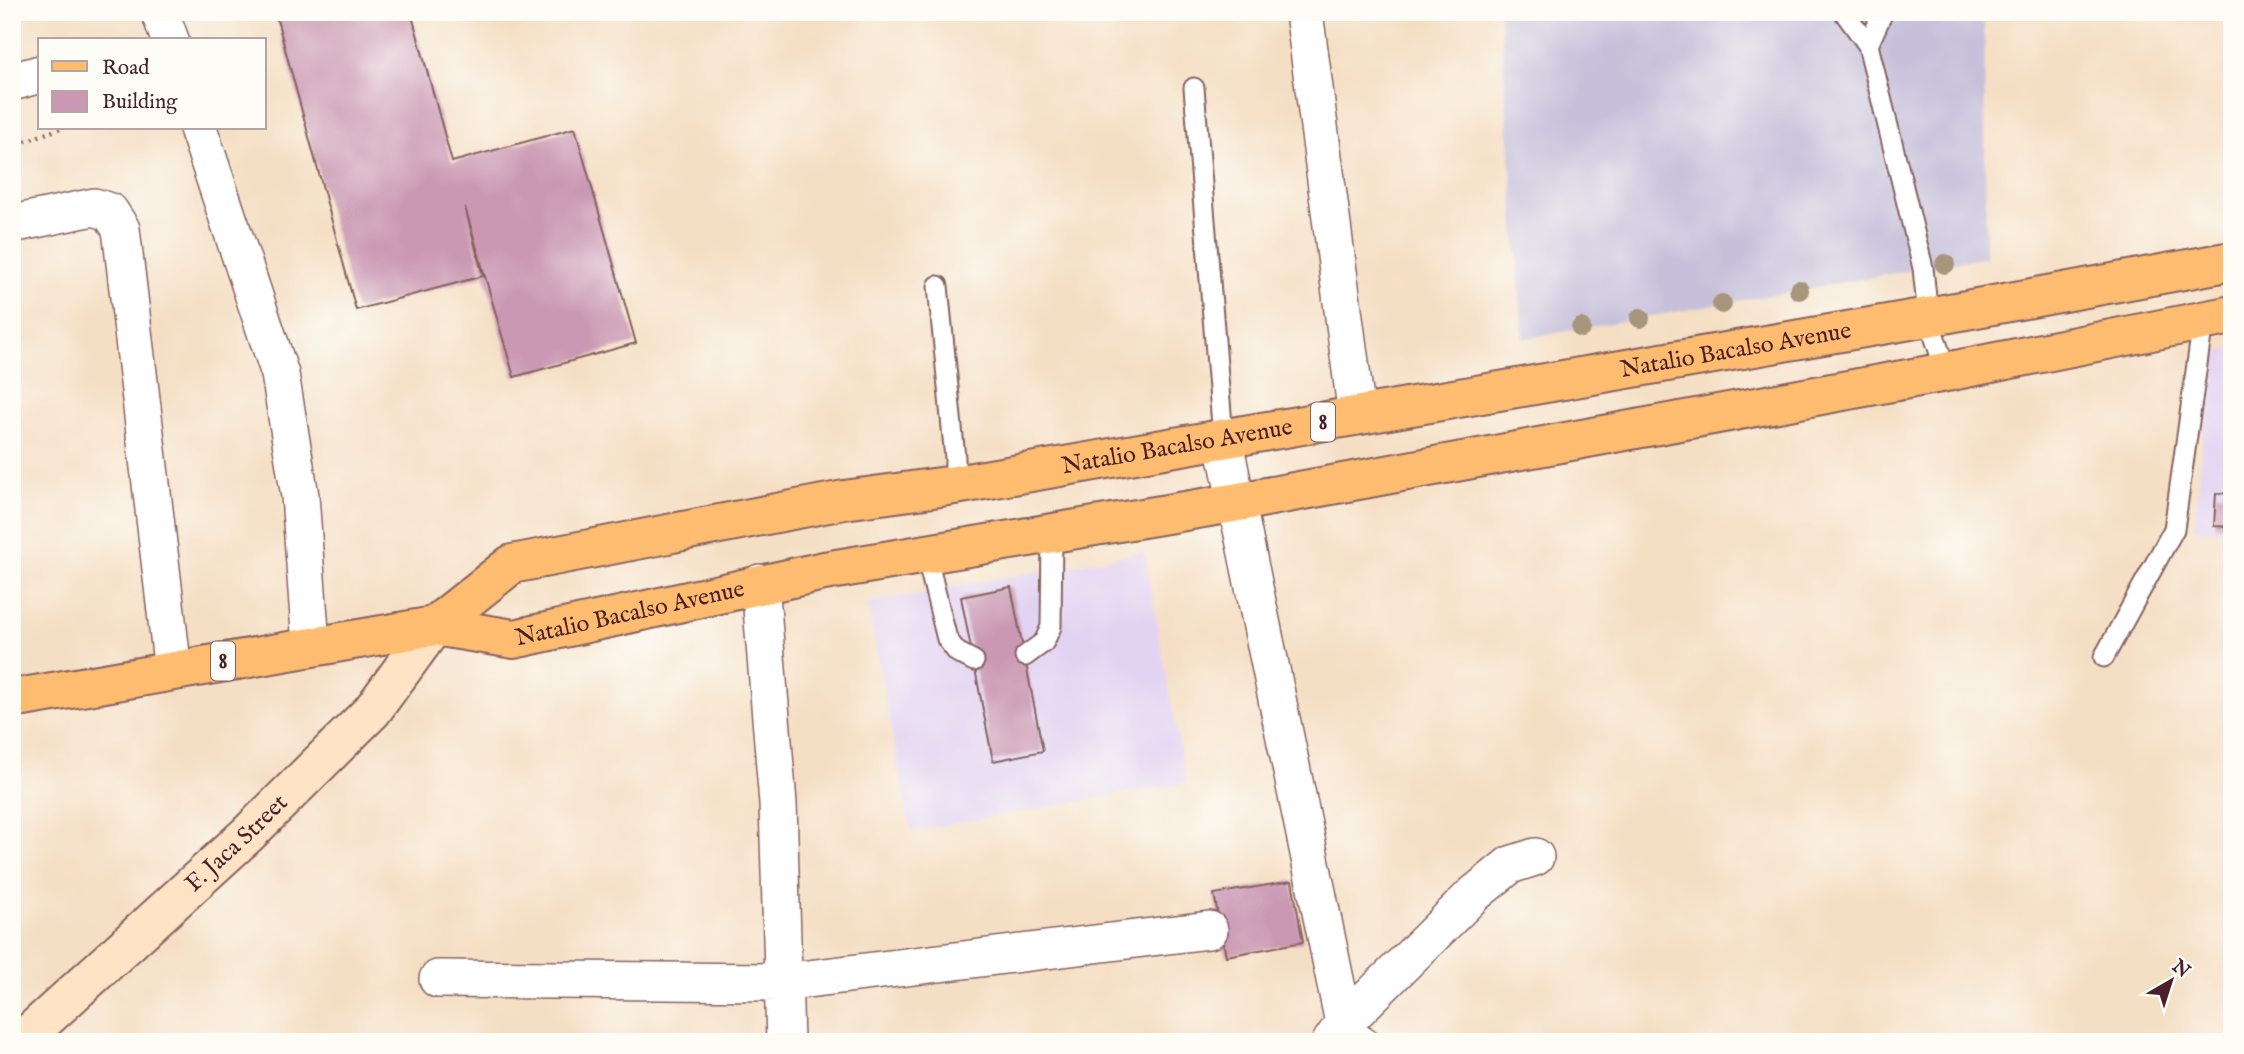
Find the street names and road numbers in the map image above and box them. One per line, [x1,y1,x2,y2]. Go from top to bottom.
street label: Natalio Bacalso Avenue [1618,315,1853,385]
road number: 8 [1311,402,1335,442]
street label: Natalio Bacalso Avenue [1059,412,1295,482]
street label: Natalio Bacalso Avenue [512,573,747,654]
road number: 8 [211,642,235,680]
street label: F. Jaca Street [179,788,295,899]

